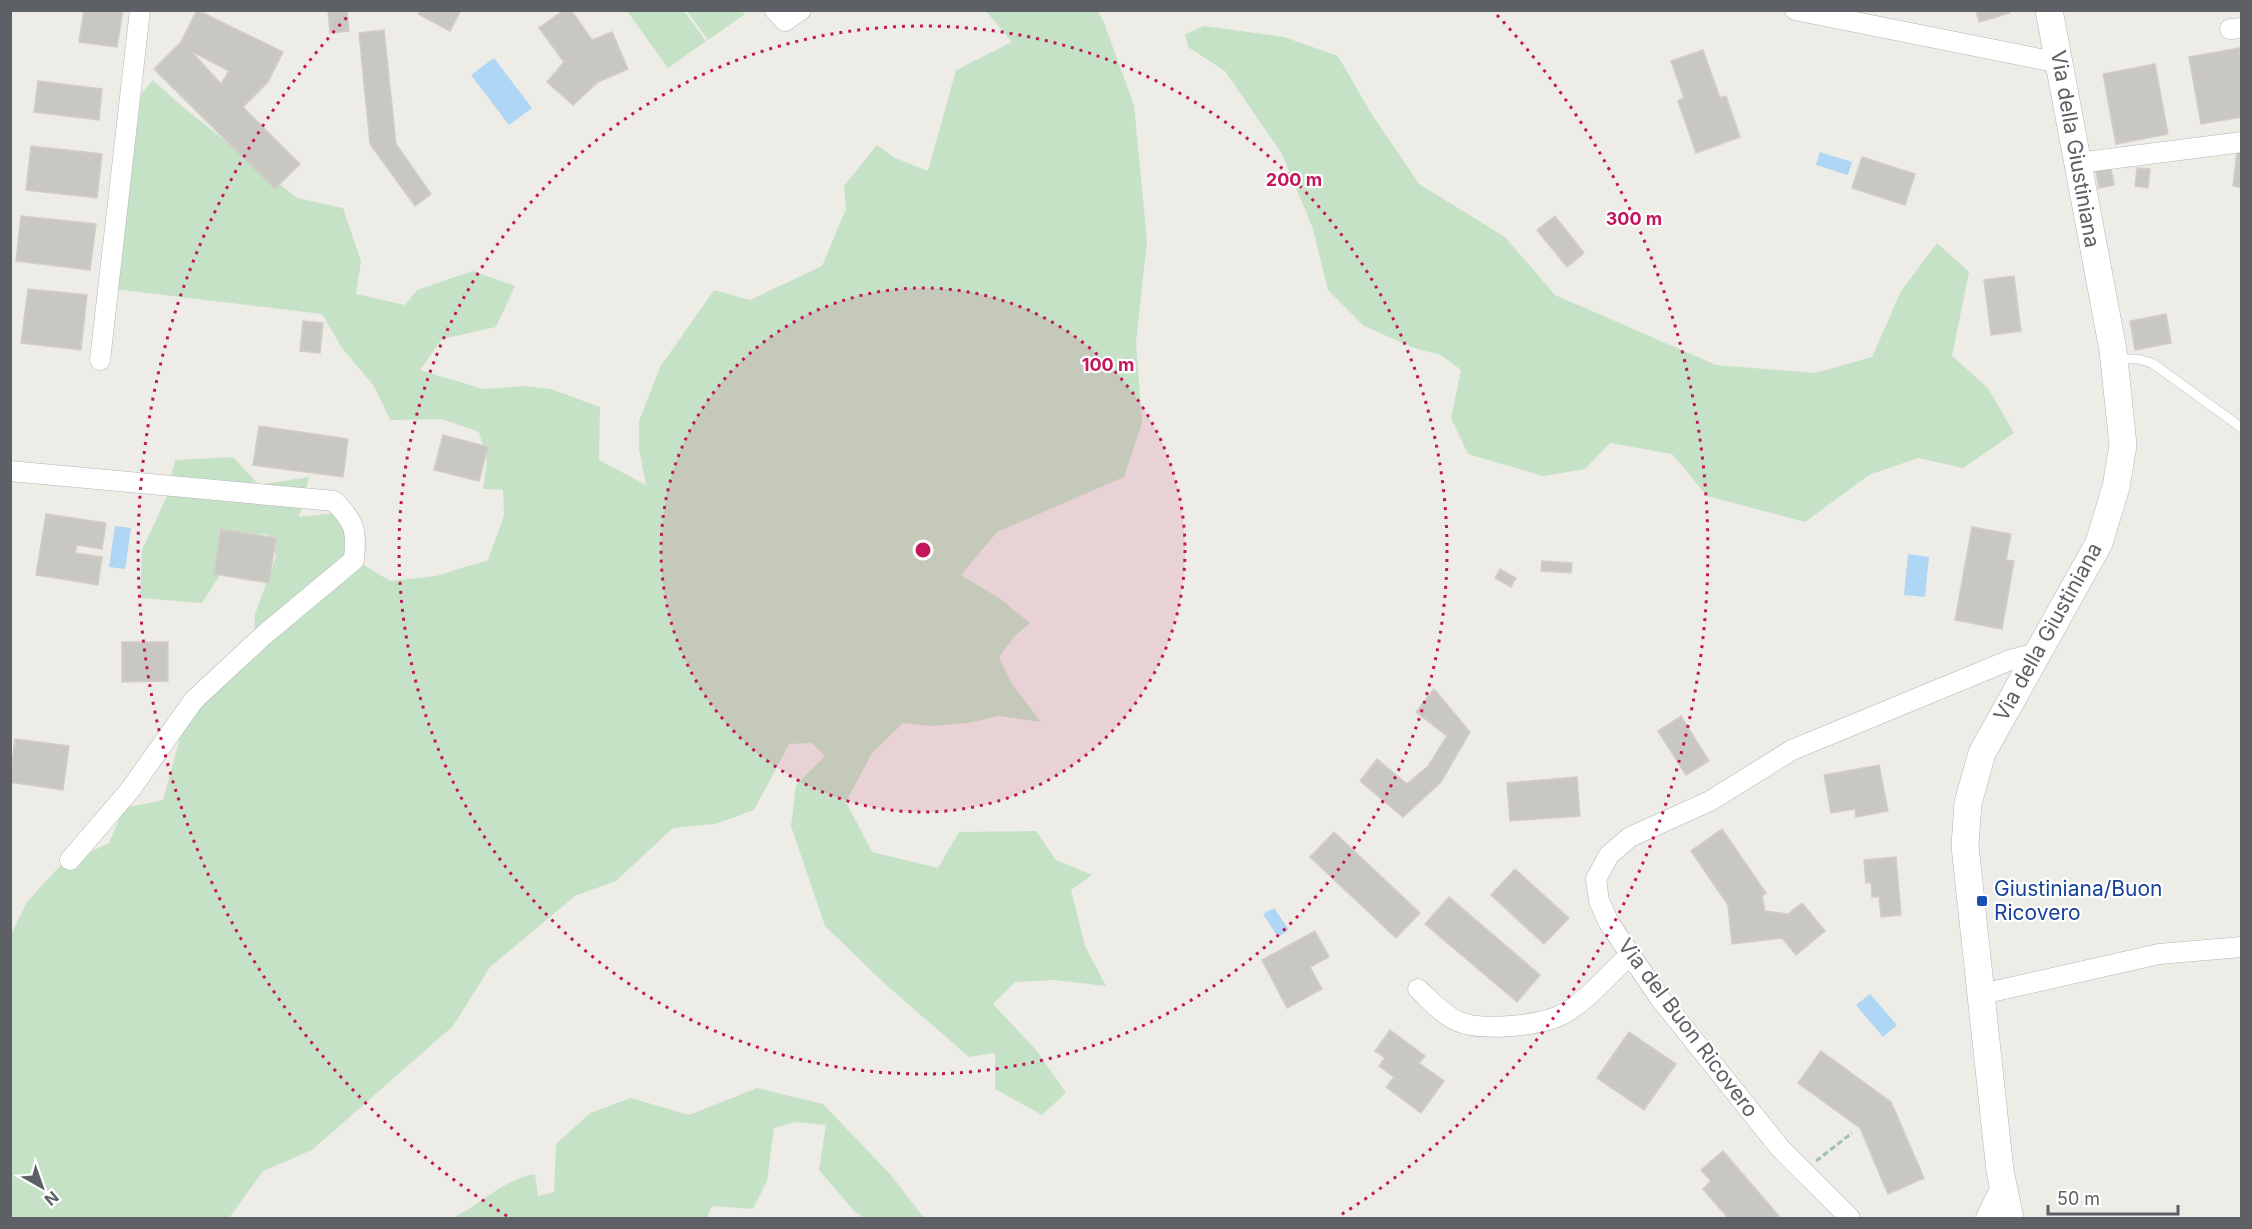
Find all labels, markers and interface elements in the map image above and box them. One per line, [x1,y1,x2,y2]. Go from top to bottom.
street label: Via della Giustiniana [2046,48,2105,250]
text: 200 m [1266,169,1322,190]
text: 300 m [1606,208,1662,229]
text: 100 m [1082,354,1134,375]
street label: Via della Giustiniana [1988,538,2107,725]
centre of rings [913,540,933,560]
place label: Giustiniana/Buon Ricovero [1994,876,2162,925]
marker: Giustiniana/Buon Ricovero [1975,894,1989,908]
street label: Via del Buon Ricovero [1613,934,1764,1122]
north arrow [12,1157,72,1217]
scale bar [2048,1178,2178,1216]
text: N [41,1187,63,1210]
text: 50 m [2057,1188,2100,1209]

